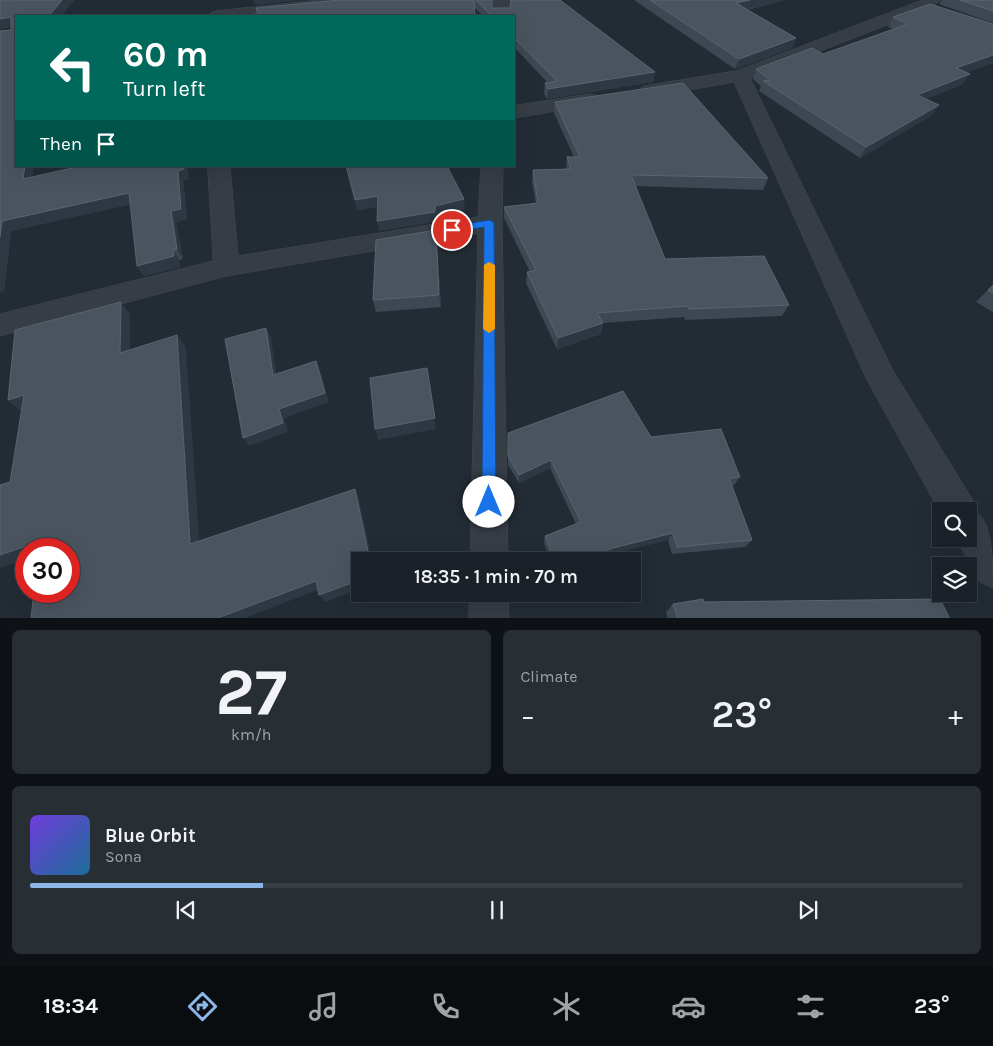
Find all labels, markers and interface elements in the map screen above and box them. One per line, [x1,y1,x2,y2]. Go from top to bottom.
text: 60 m [123,34,208,75]
icon: left [40,35,105,100]
text: Turn left [123,76,206,102]
icon: arrive [92,130,120,158]
text: Then [40,133,82,155]
pin [431,209,473,251]
icon: arrive [438,216,466,244]
position arrow [462,475,514,527]
map controls [932,502,977,602]
button: search [932,502,977,547]
speed limit sign: 30 [15,538,80,603]
button: layers [932,557,977,602]
text: 18:35 · 1 min · 70 m [414,566,578,588]
text: 27 [215,654,287,730]
text: Climate [521,667,578,686]
text: 23° [712,692,772,737]
text: − [521,699,535,732]
text: + [948,699,963,732]
text: km/h [231,725,272,744]
text: Blue Orbit [105,825,196,847]
text: Sona [105,847,142,866]
icon: previous [172,896,200,924]
icon: pause [483,896,511,924]
icon: next [794,896,822,924]
icon: directions [185,989,220,1024]
icon: music [306,989,341,1024]
icon: phone [428,989,463,1024]
icon: climate [549,989,584,1024]
icon: car [671,989,706,1024]
icon: filters [793,989,828,1024]
text: 18:34 [43,993,98,1019]
text: 23° [914,993,950,1019]

